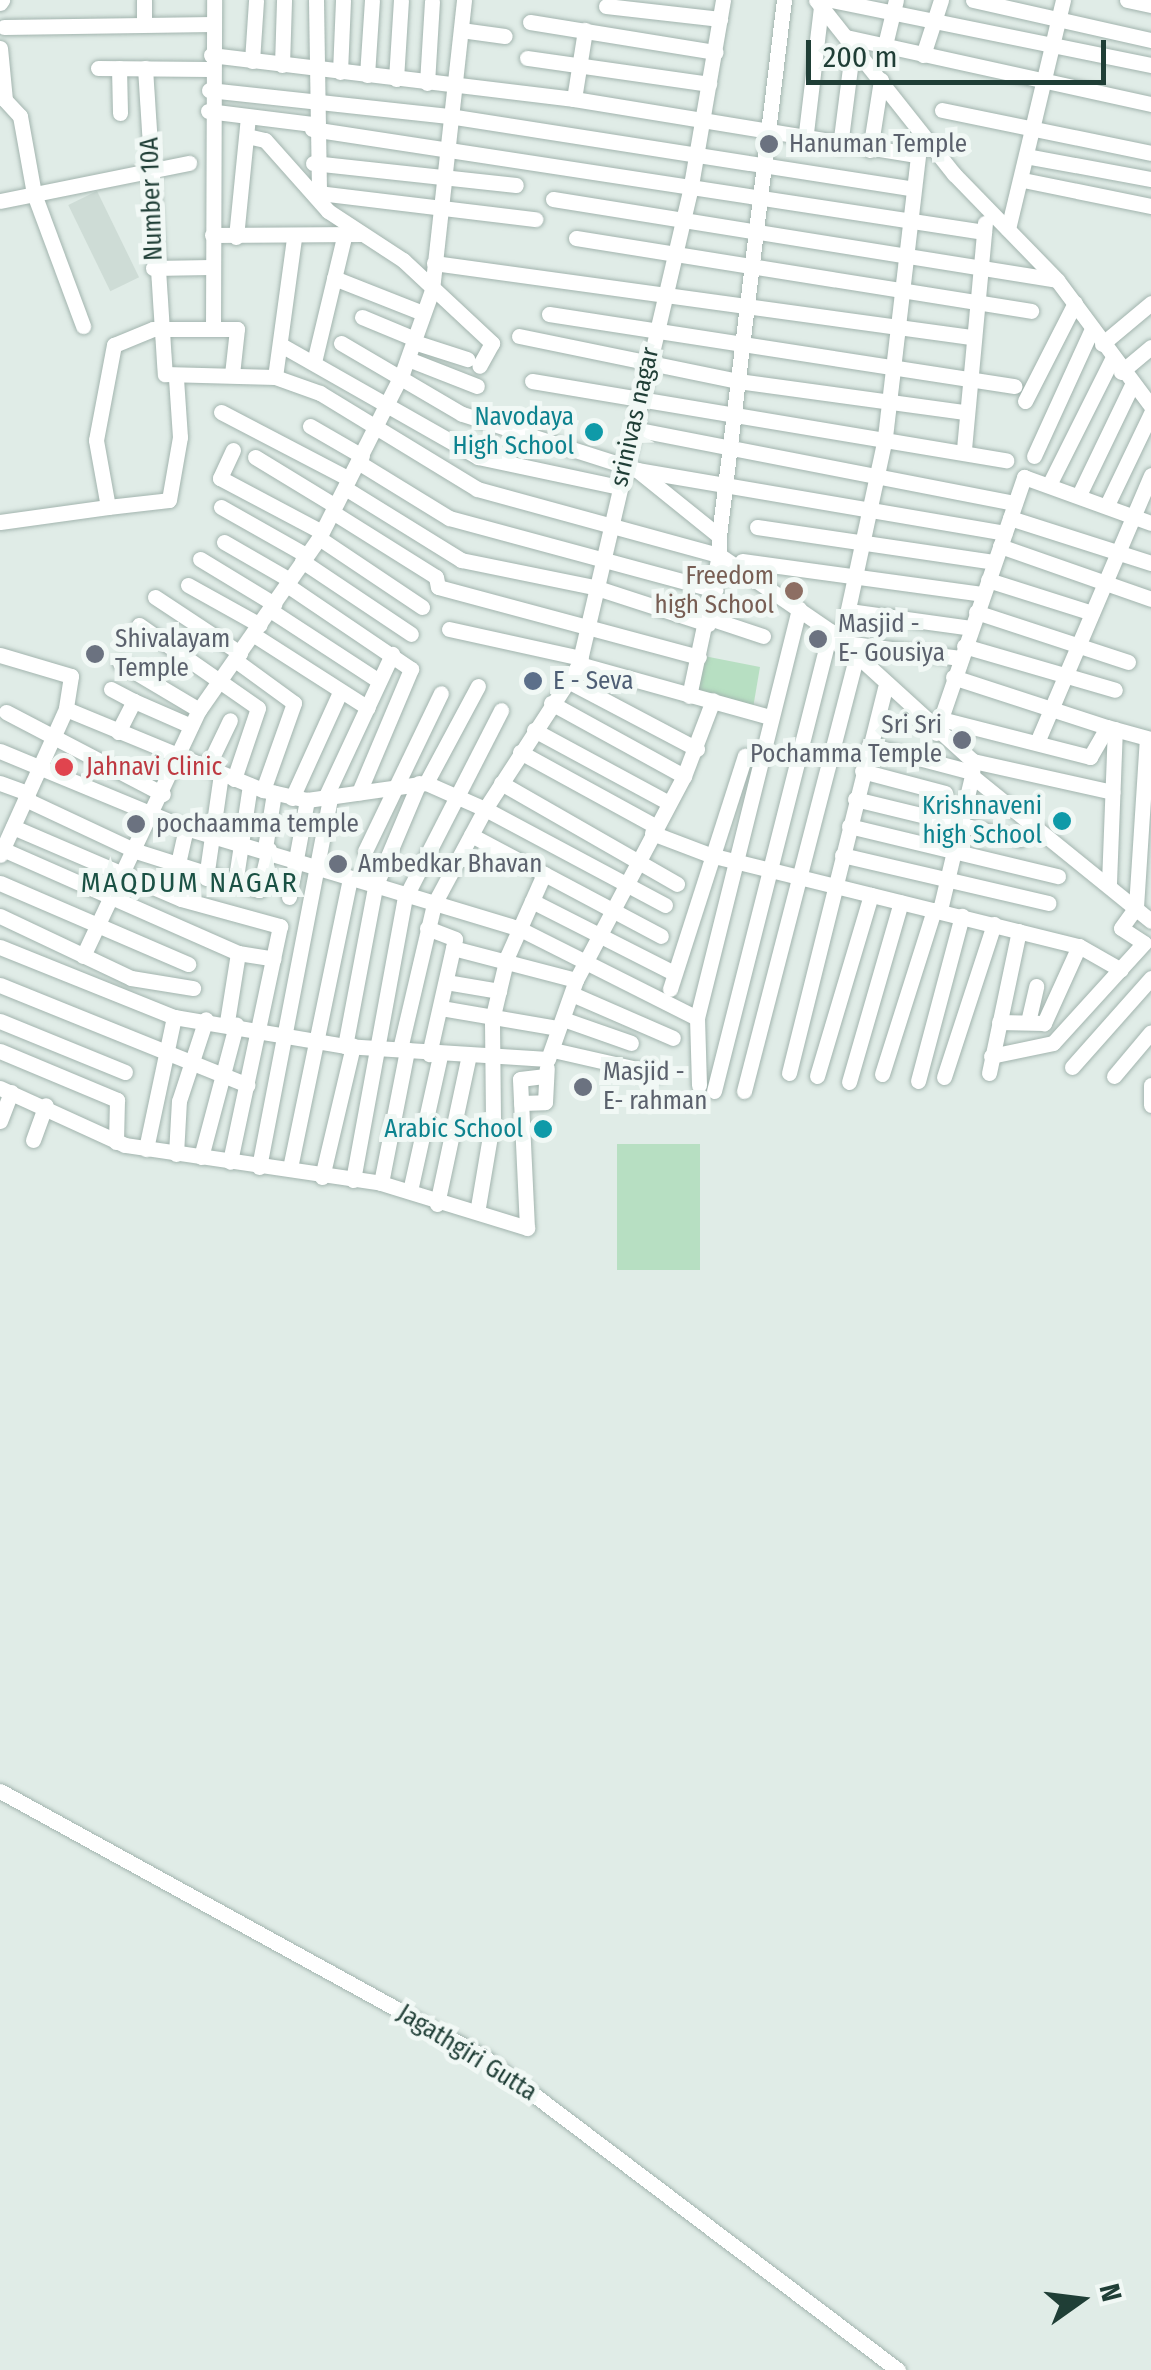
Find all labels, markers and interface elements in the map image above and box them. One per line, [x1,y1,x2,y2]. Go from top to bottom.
scale bar [811,20,1111,82]
text: 200 m [823,39,898,75]
place label: Hanuman Temple [789,129,967,159]
marker: Hanuman Temple [758,133,780,155]
street label: Number 10A [135,137,169,261]
street label: srinivas nagar [604,344,666,490]
place label: Navodaya High School [453,403,574,462]
marker: Navodaya High School [583,421,605,443]
place label: Freedom high School [655,562,774,621]
marker: Freedom high School [783,580,805,602]
place label: Masjid - E- Gousiya [838,610,945,669]
place label: Shivalayam Temple [115,625,230,684]
marker: Masjid - E- Gousiya [807,628,829,650]
marker: Shivalayam Temple [84,643,106,665]
place label: E - Seva [553,666,633,696]
marker: E - Seva [522,670,544,692]
place label: Sri Sri Pochamma Temple [750,711,942,770]
marker: Sri Sri Pochamma Temple [951,729,973,751]
place label: Jahnavi Clinic [86,752,222,782]
marker: Jahnavi Clinic [51,754,77,780]
place label: Krishnaveni high School [922,792,1042,851]
place label: pochaamma temple [156,809,359,839]
marker: Krishnaveni high School [1051,810,1073,832]
marker: pochaamma temple [125,813,147,835]
place label: Ambedkar Bhavan [358,849,542,879]
marker: Ambedkar Bhavan [327,853,349,875]
district label: MAQDUM NAGAR [81,866,299,900]
place label: Masjid - E- rahman [603,1058,707,1117]
marker: Masjid - E- rahman [572,1076,594,1098]
place label: Arabic School [384,1114,523,1144]
marker: Arabic School [532,1118,554,1140]
street label: Jagathgiri Gutta [392,1998,542,2108]
north arrow [1031,2250,1131,2350]
text: N [1093,2280,1129,2305]

